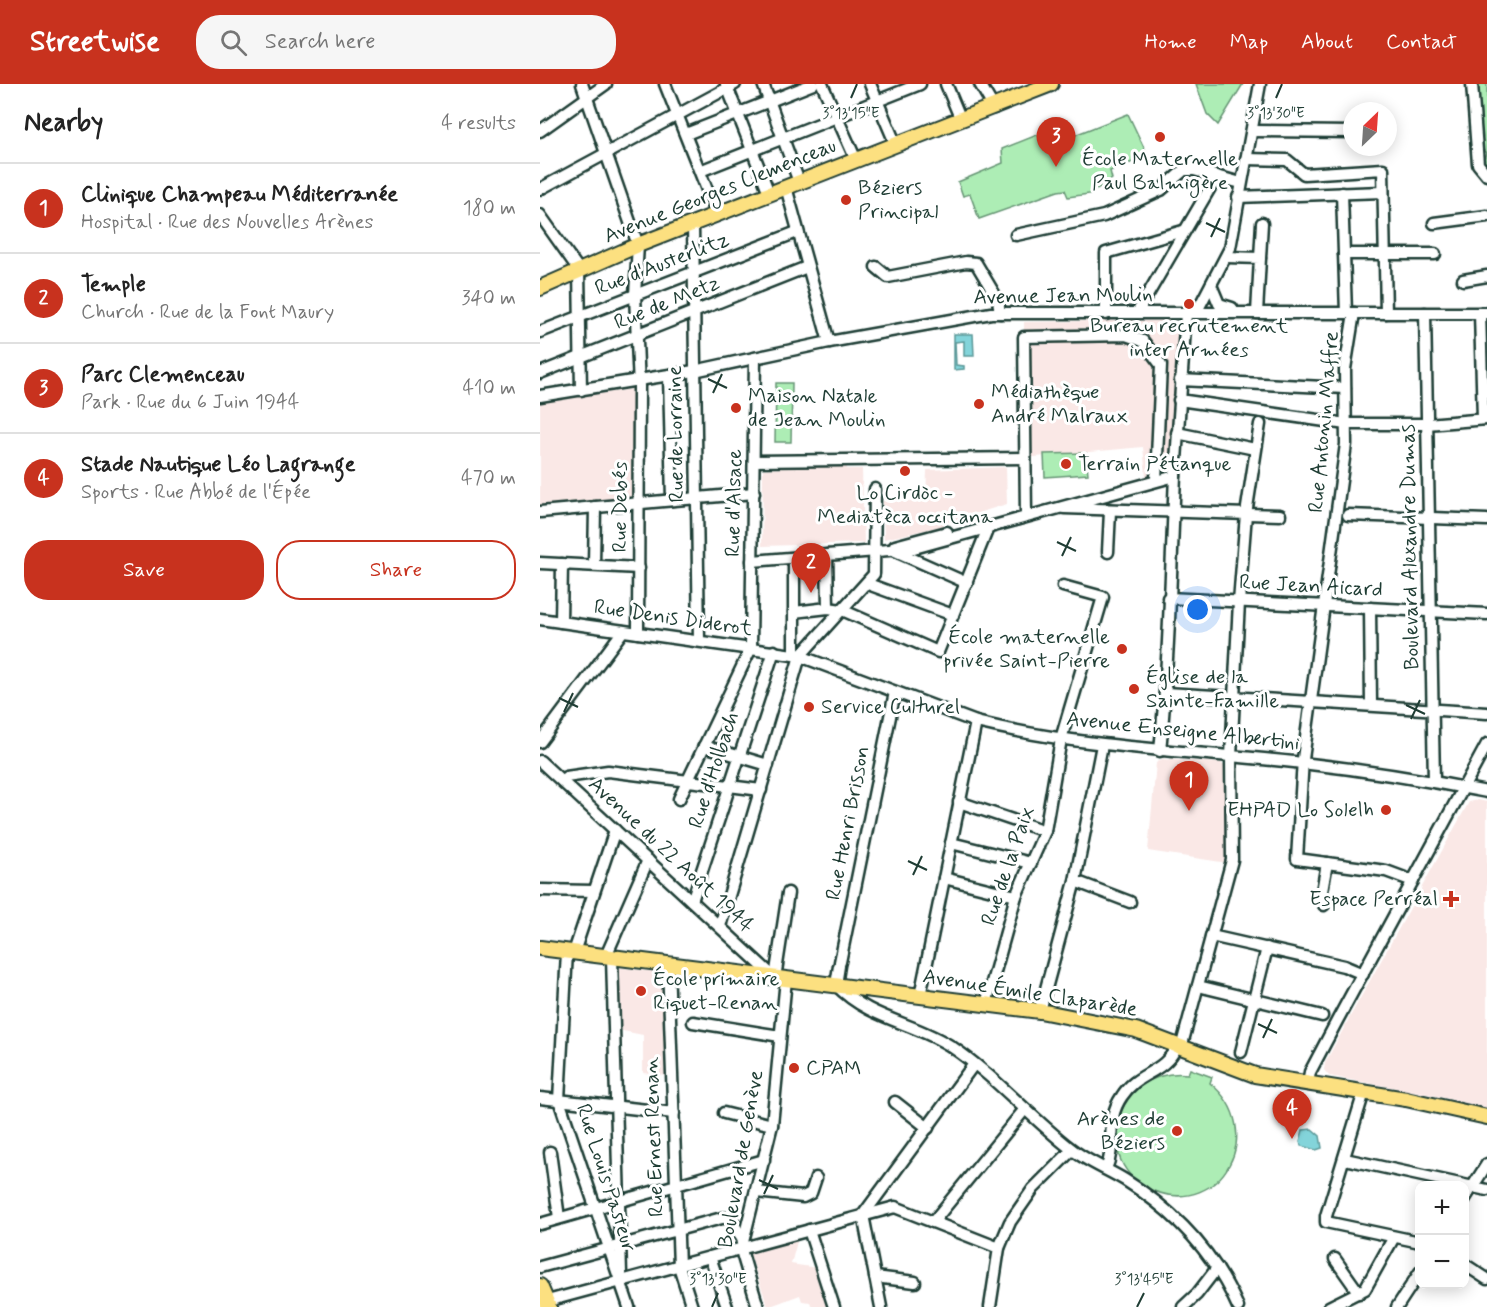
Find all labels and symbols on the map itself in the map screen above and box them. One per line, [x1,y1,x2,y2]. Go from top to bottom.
north arrow [1343,102,1397,156]
text: 3°13'15"E [822,104,880,124]
text: 3°13'30"E [1247,104,1305,124]
pin: 3 [1036,118,1076,167]
marker: École Maternelle Paul Balmigère [1153,130,1167,144]
street label: Avenue Georges Clemenceau [600,132,841,251]
place label: École Maternelle Paul Balmigère [1082,145,1238,198]
place label: Béziers Principal [858,174,938,226]
marker: Béziers Principal [839,193,853,207]
street label: Rue d'Austerlitz [591,226,733,302]
street label: Rue de Metz [610,269,724,337]
street label: Avenue Jean Moulin [973,280,1153,312]
marker: Bureau recrutement inter Armées [1182,297,1196,311]
place label: Bureau recrutement inter Armées [1090,312,1289,364]
street label: Rue Antonin Maffre [1302,330,1346,514]
street label: Rue de Lorraine [661,365,691,503]
place label: Médiathèque André Malraux [991,378,1128,430]
place label: Maison Natale de Jean Moulin [748,382,886,434]
marker: Médiathèque André Malraux [972,397,986,411]
marker: Maison Natale de Jean Moulin [729,401,743,415]
street label: Boulevard Alexandre Dumas [1394,424,1426,670]
street label: Rue d'Alsace [719,449,749,557]
place label: Terrain Pétanque [1078,450,1231,478]
marker: Terrain Pétanque [1059,457,1073,471]
street label: Rue Debés [606,461,634,553]
marker: Lo Cirdòc - Mediatèca occitana [898,464,912,478]
place label: Lo Cirdòc - Mediatèca occitana [817,479,993,531]
pin: 2 [792,544,830,593]
street label: Rue Jean Aicard [1238,568,1384,604]
street label: Rue Denis Diderot [592,593,755,643]
your location [1183,595,1212,624]
place label: École maternelle privée Saint-Pierre [943,623,1110,675]
marker: École maternelle privée Saint-Pierre [1115,642,1129,656]
place label: Église de la Sainte-Famille [1146,663,1279,715]
marker: Église de la Sainte-Famille [1127,682,1141,696]
place label: Service Culturel [821,693,960,721]
marker: Service Culturel [802,700,816,714]
street label: Avenue Enseigne Albertini [1065,705,1301,757]
street label: Rue d'Holbach [682,708,746,832]
street label: Rue Henri Brisson [819,744,877,902]
pin: 1 [1170,762,1208,811]
street label: Avenue du 22 Août 1944 [582,771,760,939]
place label: EHPAD Lo Solelh [1227,796,1374,824]
street label: Rue de la Paix [975,803,1041,929]
marker: EHPAD Lo Solelh [1379,803,1393,817]
place label: Espace Perréal [1309,885,1438,913]
marker: Espace Perréal [1442,890,1460,908]
street label: Avenue Émile Claparède [921,962,1139,1024]
place label: École primaire Riquet-Renan [653,965,780,1017]
marker: École primaire Riquet-Renan [634,984,648,998]
place label: CPAM [806,1054,862,1082]
street label: Rue Ernest Renan [637,1056,671,1217]
marker: CPAM [787,1061,801,1075]
street label: Boulevard de Genève [712,1068,770,1250]
pin: 4 [1272,1090,1311,1139]
street label: Rue Louis Pasteur [569,1100,643,1256]
place label: Arènes de Béziers [1077,1105,1165,1157]
marker: Arènes de Béziers [1170,1124,1184,1138]
text: 3°13'30"E [689,1270,747,1290]
text: 3°13'45"E [1114,1270,1174,1290]

